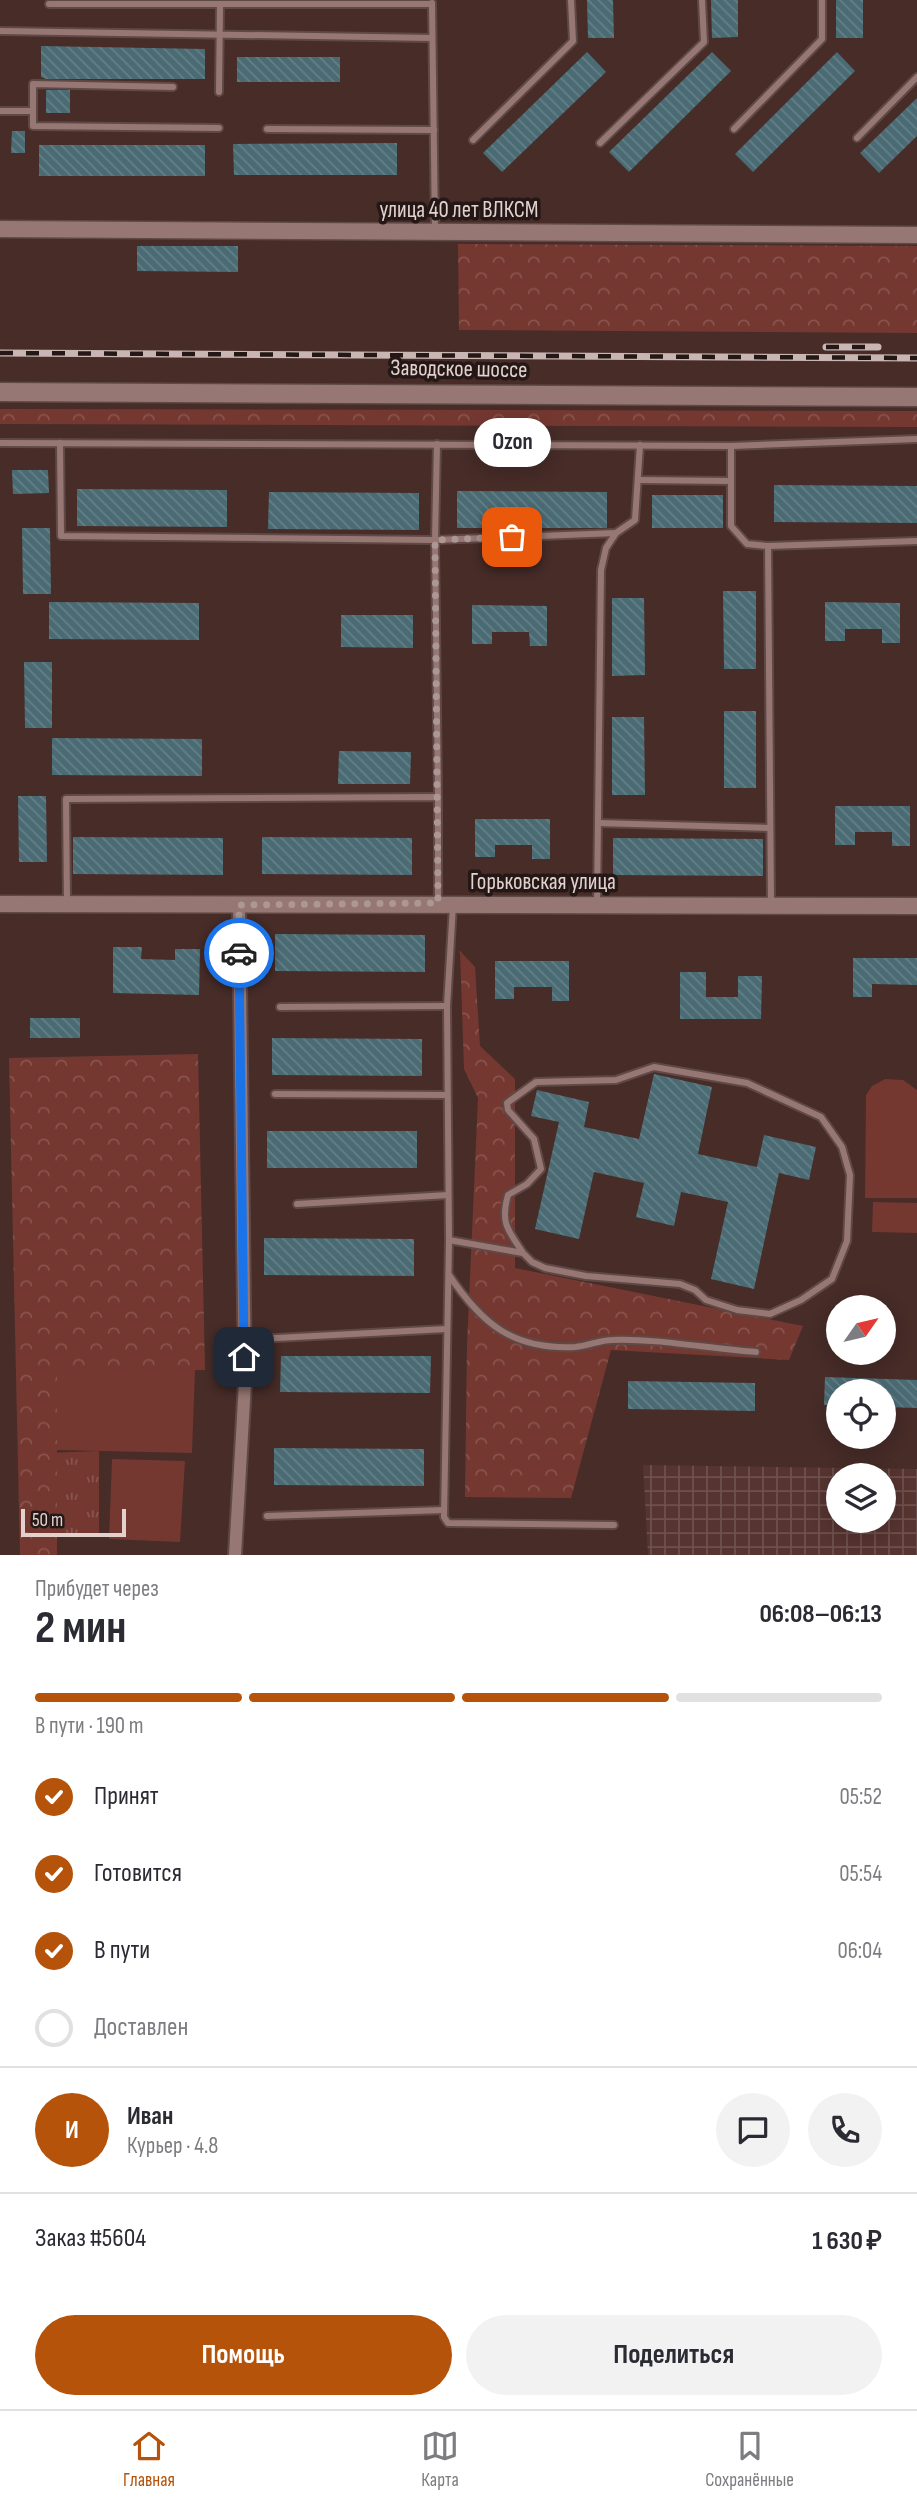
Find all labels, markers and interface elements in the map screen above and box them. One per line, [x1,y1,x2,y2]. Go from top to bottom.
street label: улица 40 лет ВЛКСМ [380,196,539,224]
street label: Заводское шоссе [390,354,528,384]
callout: Ozon [474,418,550,467]
text: Ozon [492,428,533,456]
pin [482,507,542,567]
icon: bag [493,518,531,556]
street label: Горьковская улица [470,868,616,896]
courier [204,918,274,988]
icon: car [220,934,258,972]
north arrow [826,1295,896,1365]
map controls [826,1295,896,1533]
pin [214,1327,274,1387]
icon: home [225,1338,263,1376]
button: locate [826,1379,896,1449]
button: layers [826,1463,896,1533]
scale bar [21,1506,126,1538]
text: 50 m [32,1509,63,1532]
text: Прибудет через [35,1575,159,1603]
text: 06:08–06:13 [759,1599,882,1630]
text: 2 мин [35,1601,126,1656]
text: В пути · 190 m [35,1712,144,1740]
icon: check [35,1778,73,1816]
text: Принят [94,1781,159,1812]
text: 05:52 [839,1783,882,1811]
icon: check [35,1855,73,1893]
text: Готовится [94,1858,182,1889]
text: 05:54 [839,1860,882,1888]
icon: check [35,1932,73,1970]
text: В пути [94,1935,150,1966]
text: 06:04 [837,1937,882,1965]
text: Доставлен [94,2012,188,2043]
button: chat [716,2093,790,2167]
button: phone [808,2093,882,2167]
text: Иван [127,2101,173,2132]
text: И [65,2115,79,2146]
text: Курьер · 4.8 [127,2132,218,2160]
text: Заказ #5604 [35,2223,146,2254]
text: 1 630 ₽ [812,2226,882,2257]
button: Помощь [35,2315,452,2395]
button: Поделиться [466,2315,882,2395]
tab: Главная [123,2427,175,2492]
tab: Карта [421,2427,459,2492]
tab: Сохранённые [705,2427,794,2492]

